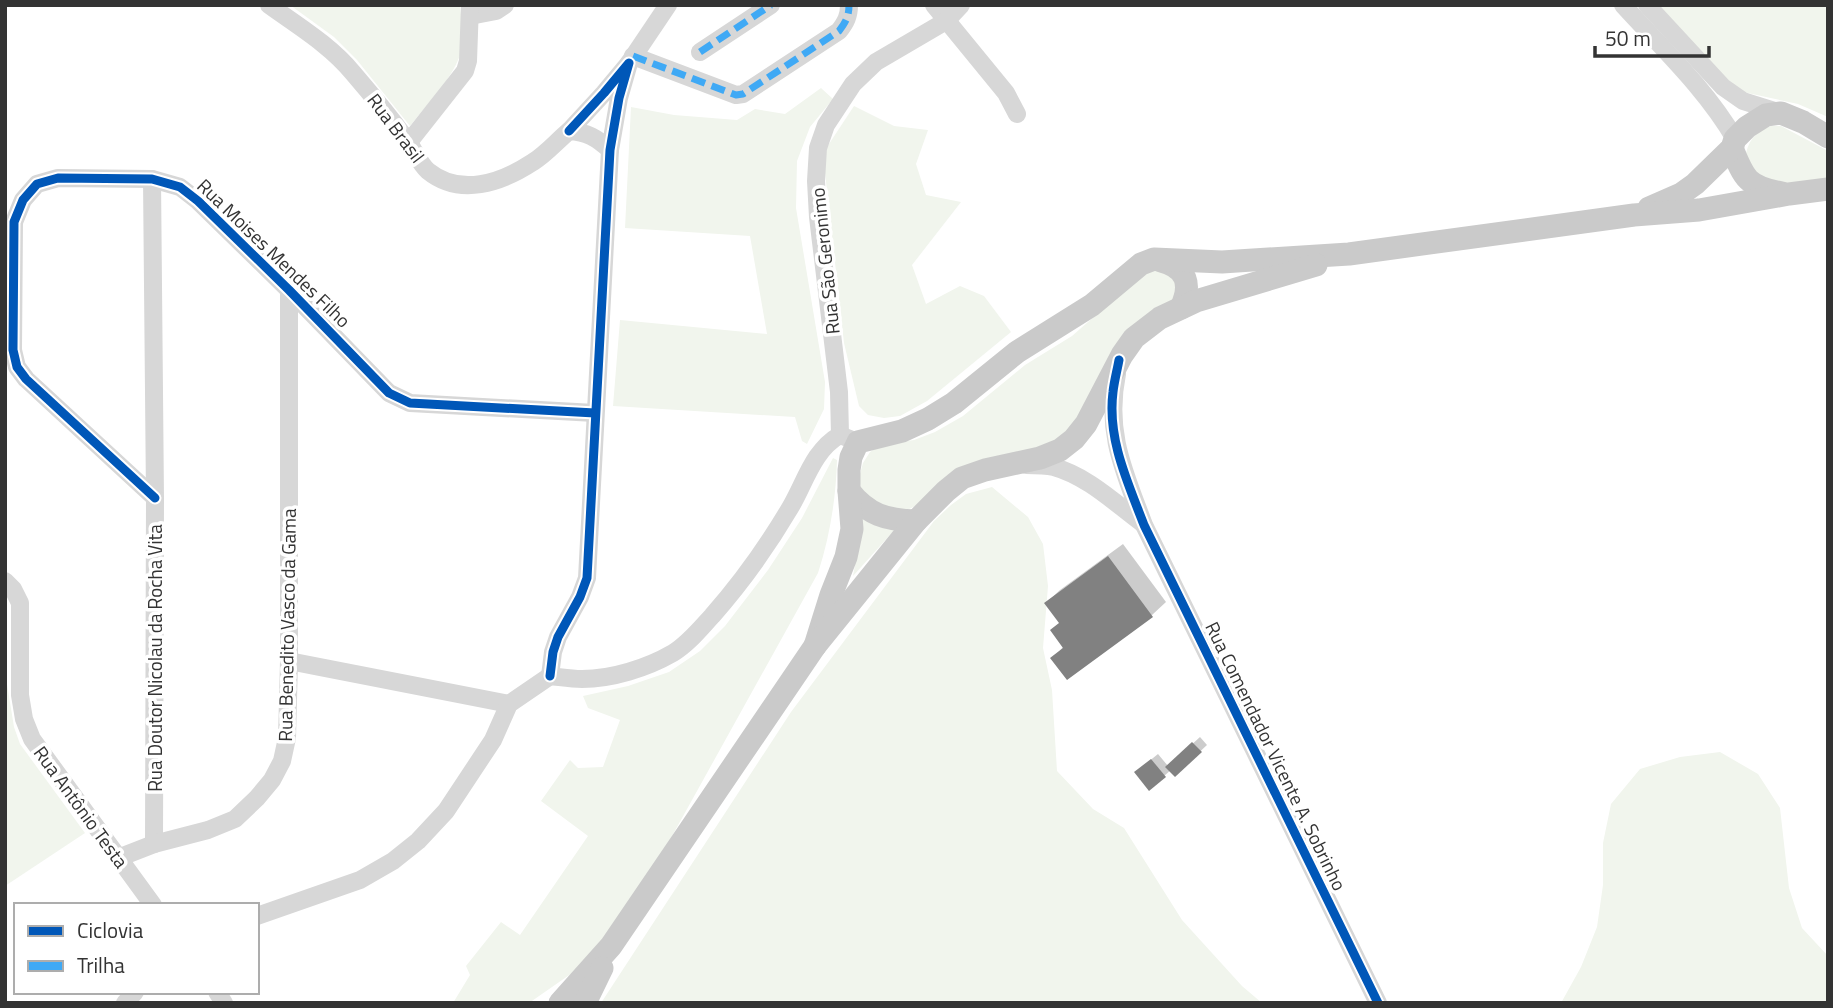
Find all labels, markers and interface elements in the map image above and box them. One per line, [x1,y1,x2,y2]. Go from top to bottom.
scale bar [1595,14,1709,58]
text: 50 m [1605,22,1651,54]
street label: Rua Brasil [361,87,432,169]
street label: Rua Moises Mendes Filho [191,171,358,334]
street label: Rua São Geronimo [802,186,847,336]
street label: Rua Benedito Vasco da Gama [270,508,303,742]
street label: Rua Doutor Nicolau da Rocha Vita [140,524,169,792]
street label: Rua Comendador Vicente A. Sobrinho [1198,616,1354,895]
street label: Rua Antônio Testa [27,739,136,874]
legend [14,903,259,994]
text: Ciclovia [77,914,144,946]
text: Trilha [77,949,125,981]

